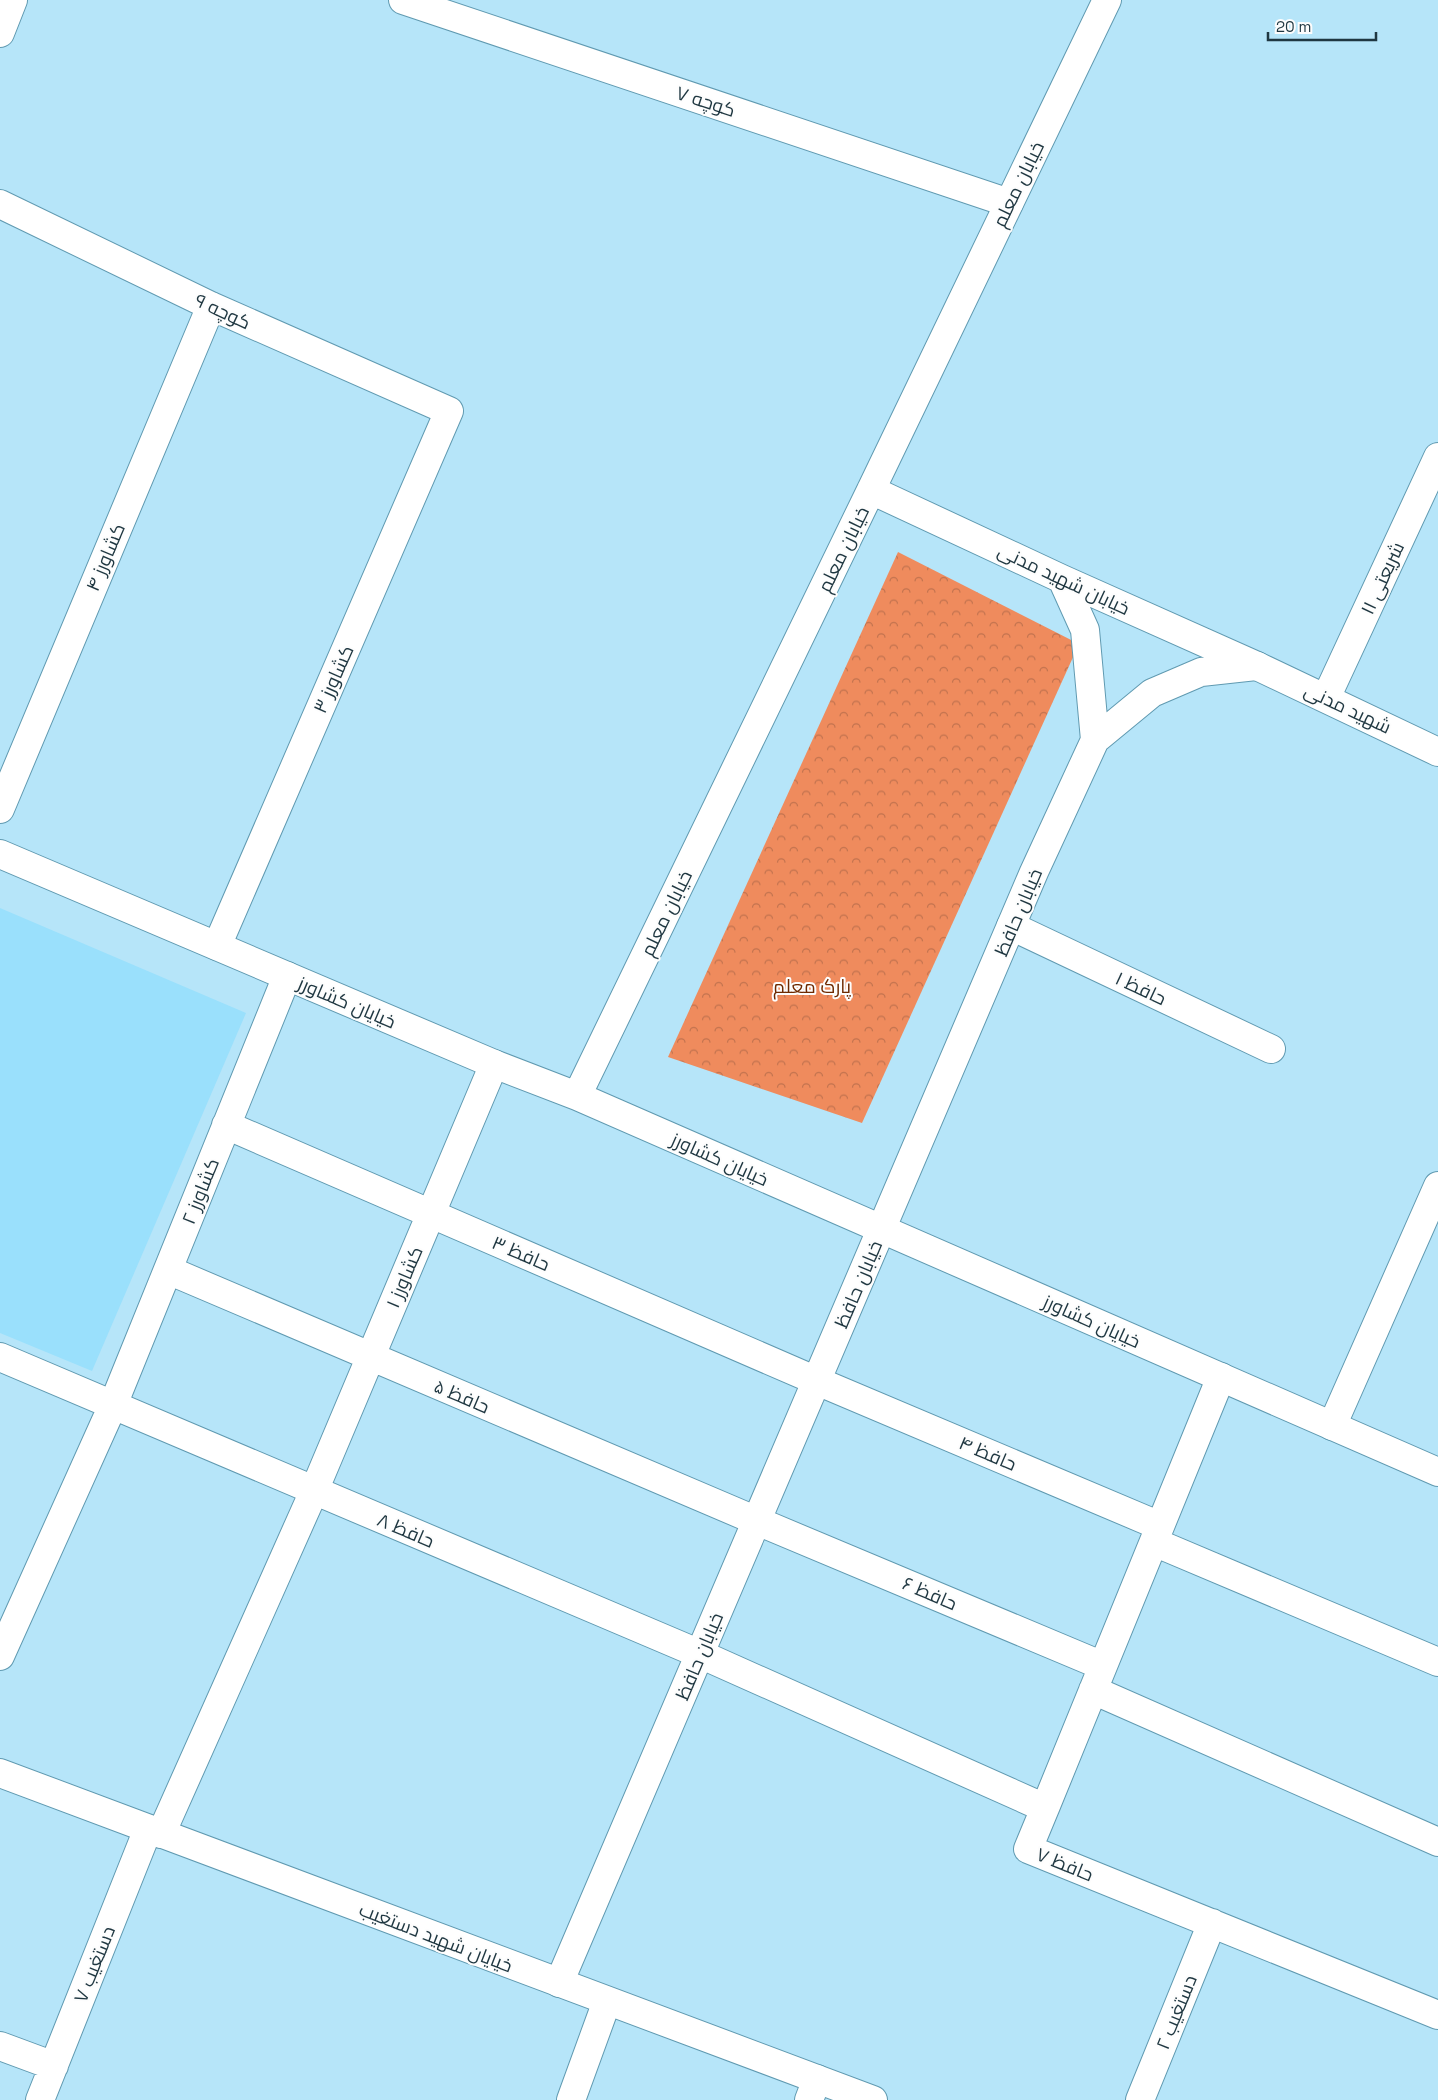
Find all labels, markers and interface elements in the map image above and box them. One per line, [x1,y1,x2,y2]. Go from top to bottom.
scale bar [1268,10,1376,42]
text: 20 m [1276,17,1311,36]
street label: کوچه ۷ [673,80,739,123]
street label: خیابان معلم [987,137,1051,232]
street label: کوچه ۹ [191,288,255,335]
street label: خیابان معلم [812,502,876,597]
street label: کشاورز ۴ [80,519,131,595]
street label: خیابان شهید مدنی [994,538,1134,621]
street label: شریعتی ۱۱ [1355,538,1410,619]
street label: کشاورز ۳ [307,641,360,717]
street label: شهید مدنی [1300,677,1395,739]
street label: خیابان حافظ [989,865,1048,960]
street label: خیابان معلم [635,866,699,961]
street label: حافظ ۱ [1111,966,1170,1011]
street label: خیایان کشاورز [293,970,400,1034]
park label: پارک معلم [773,974,851,1000]
street label: خیایان کشاورز [666,1126,772,1192]
street label: کشاورز ۲ [176,1154,225,1228]
street label: حافظ ۳ [488,1230,554,1277]
street label: خیابان حافظ [829,1237,888,1332]
street label: کشاورز ۱ [380,1242,429,1312]
street label: خیایان کشاورز [1038,1288,1144,1354]
street label: حافظ ۵ [430,1374,493,1419]
street label: حافظ ۴ [955,1430,1020,1477]
street label: حافظ ۸ [373,1507,438,1554]
street label: حافظ ۶ [899,1571,961,1616]
street label: خیابان حافظ [670,1609,729,1704]
street label: حافظ ۷ [1033,1842,1097,1887]
street label: خیایان شهید دستغیب [355,1897,516,1978]
street label: دستغیب ۷ [68,1922,121,2006]
street label: دستغیب ۲ [1150,1971,1203,2053]

